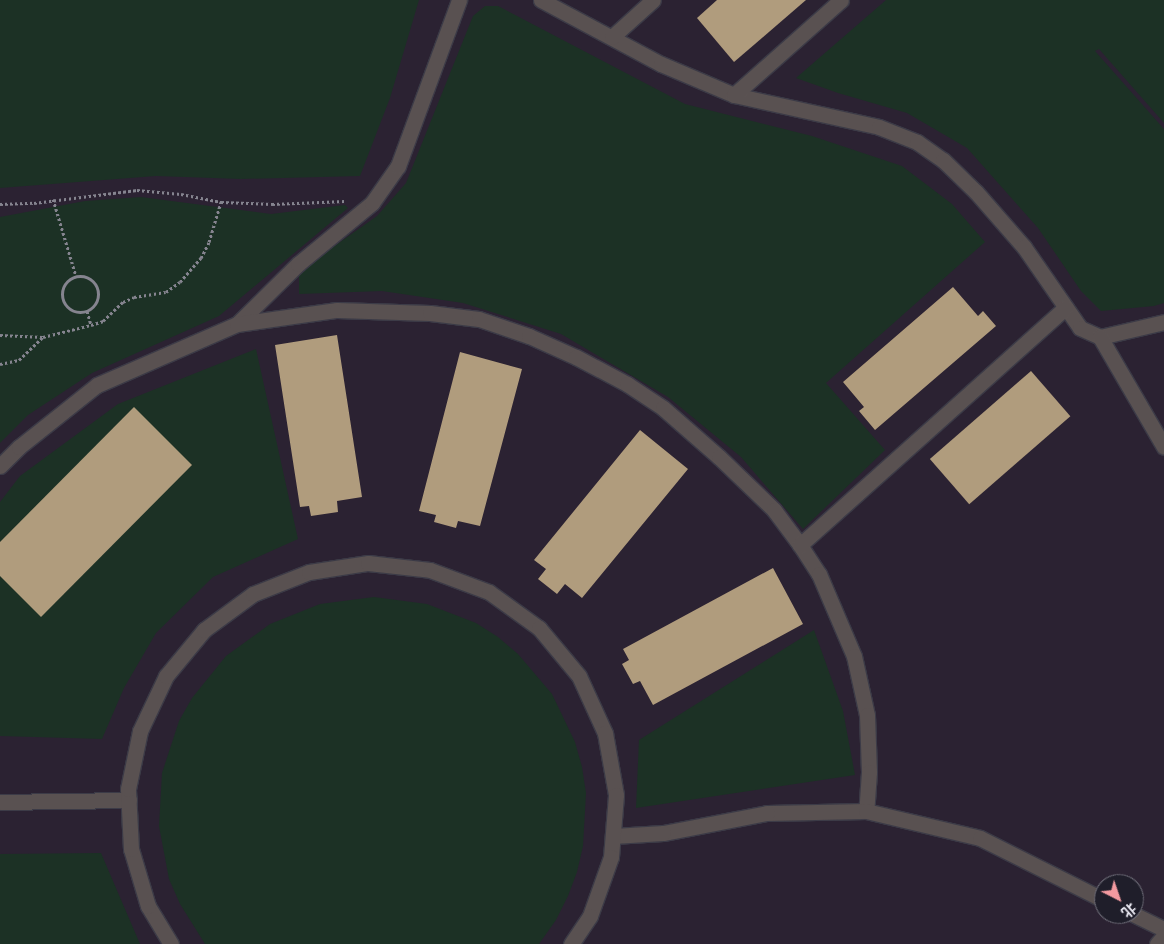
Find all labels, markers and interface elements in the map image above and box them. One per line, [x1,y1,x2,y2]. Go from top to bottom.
north arrow [1094,874,1144,924]
text: 北 [1118,899,1139,921]

